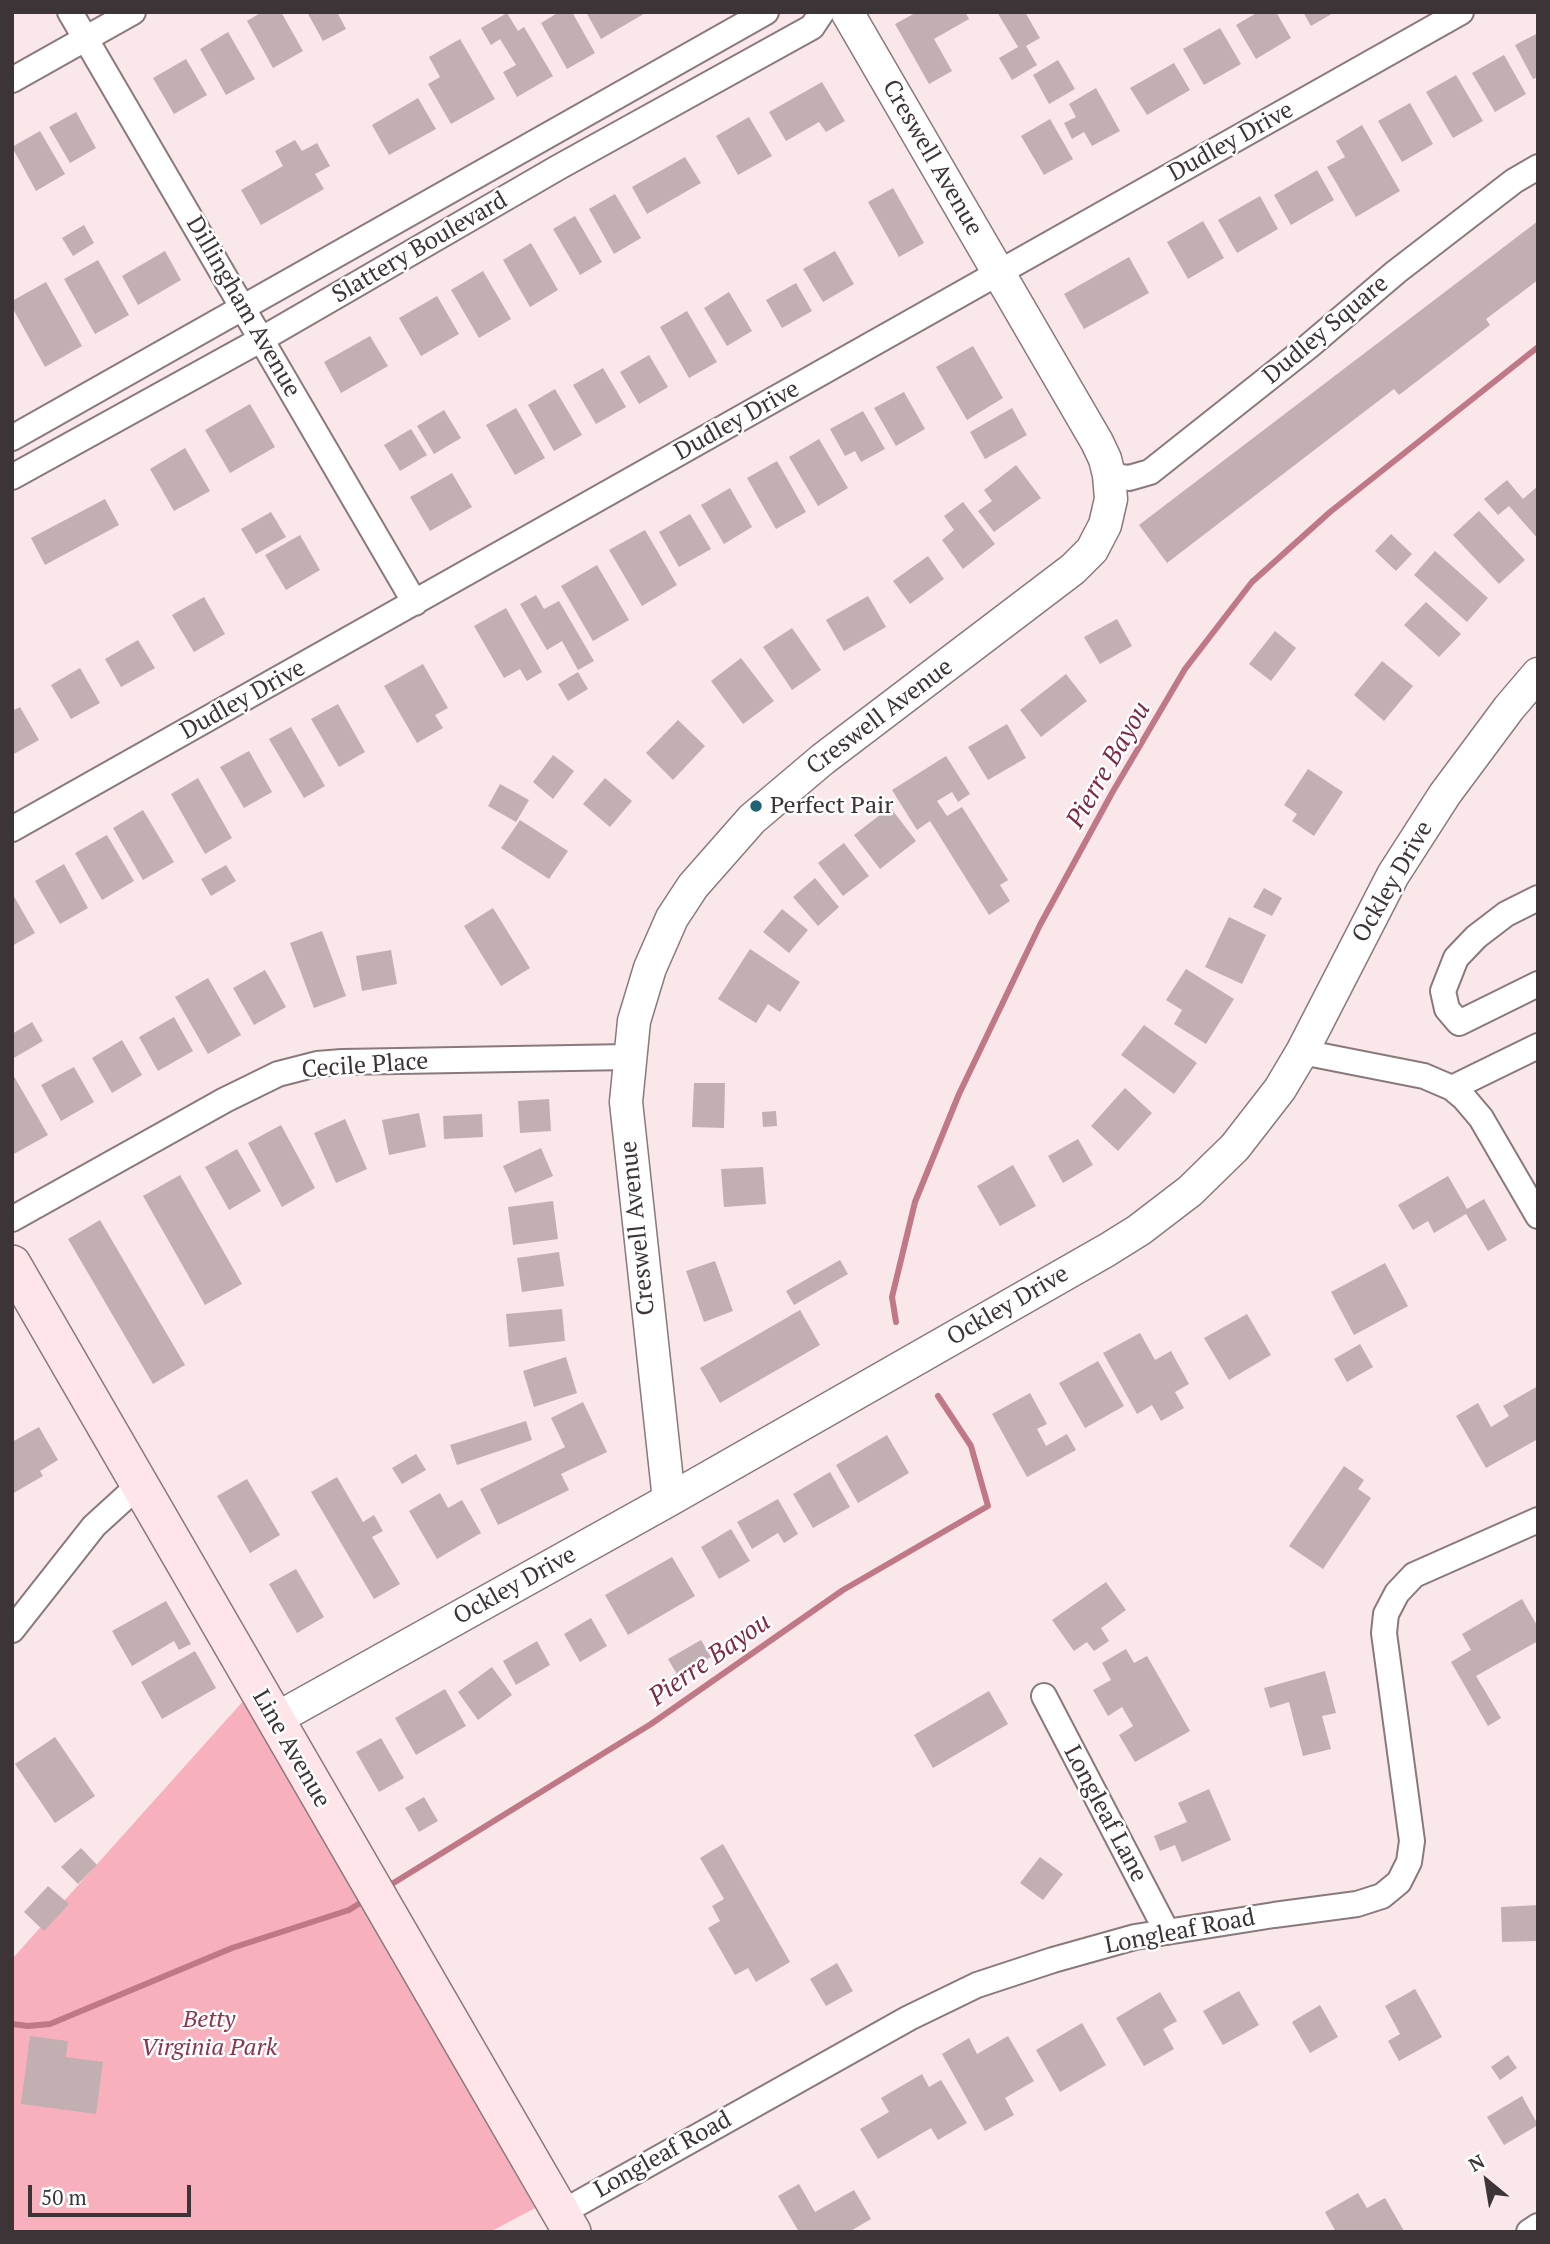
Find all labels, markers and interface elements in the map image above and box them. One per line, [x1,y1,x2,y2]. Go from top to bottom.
street label: Creswell Avenue [876,75,988,241]
street label: Dudley Drive [1164,96,1298,188]
street label: Slattery Boulevard [327,186,513,310]
street label: Dillingham Avenue [180,211,306,403]
street label: Dudley Square [1258,269,1394,391]
street label: Dudley Drive [670,375,804,467]
street label: Creswell Avenue [801,653,959,781]
street label: Dudley Drive [176,654,310,746]
water label: Pierre Bayou [1060,696,1158,834]
place label: Perfect Pair [770,792,893,820]
marker: Perfect Pair [748,798,764,814]
street label: Ockley Drive [1347,816,1439,948]
street label: Cecile Place [301,1047,429,1085]
street label: Creswell Avenue [615,1139,661,1317]
street label: Ockley Drive [942,1260,1074,1352]
street label: Ockley Drive [449,1541,581,1631]
water label: Pierre Bayou [643,1607,777,1713]
street label: Line Avenue [246,1685,336,1813]
street label: Longleaf Lane [1057,1741,1153,1887]
street label: Longleaf Road [1102,1903,1258,1961]
park label: Betty Virginia Park [141,2006,277,2062]
street label: Longleaf Road [589,2105,737,2205]
north arrow [1452,2146,1522,2216]
text: N [1464,2148,1489,2177]
scale bar [32,2170,194,2214]
text: 50 m [41,2183,87,2211]

